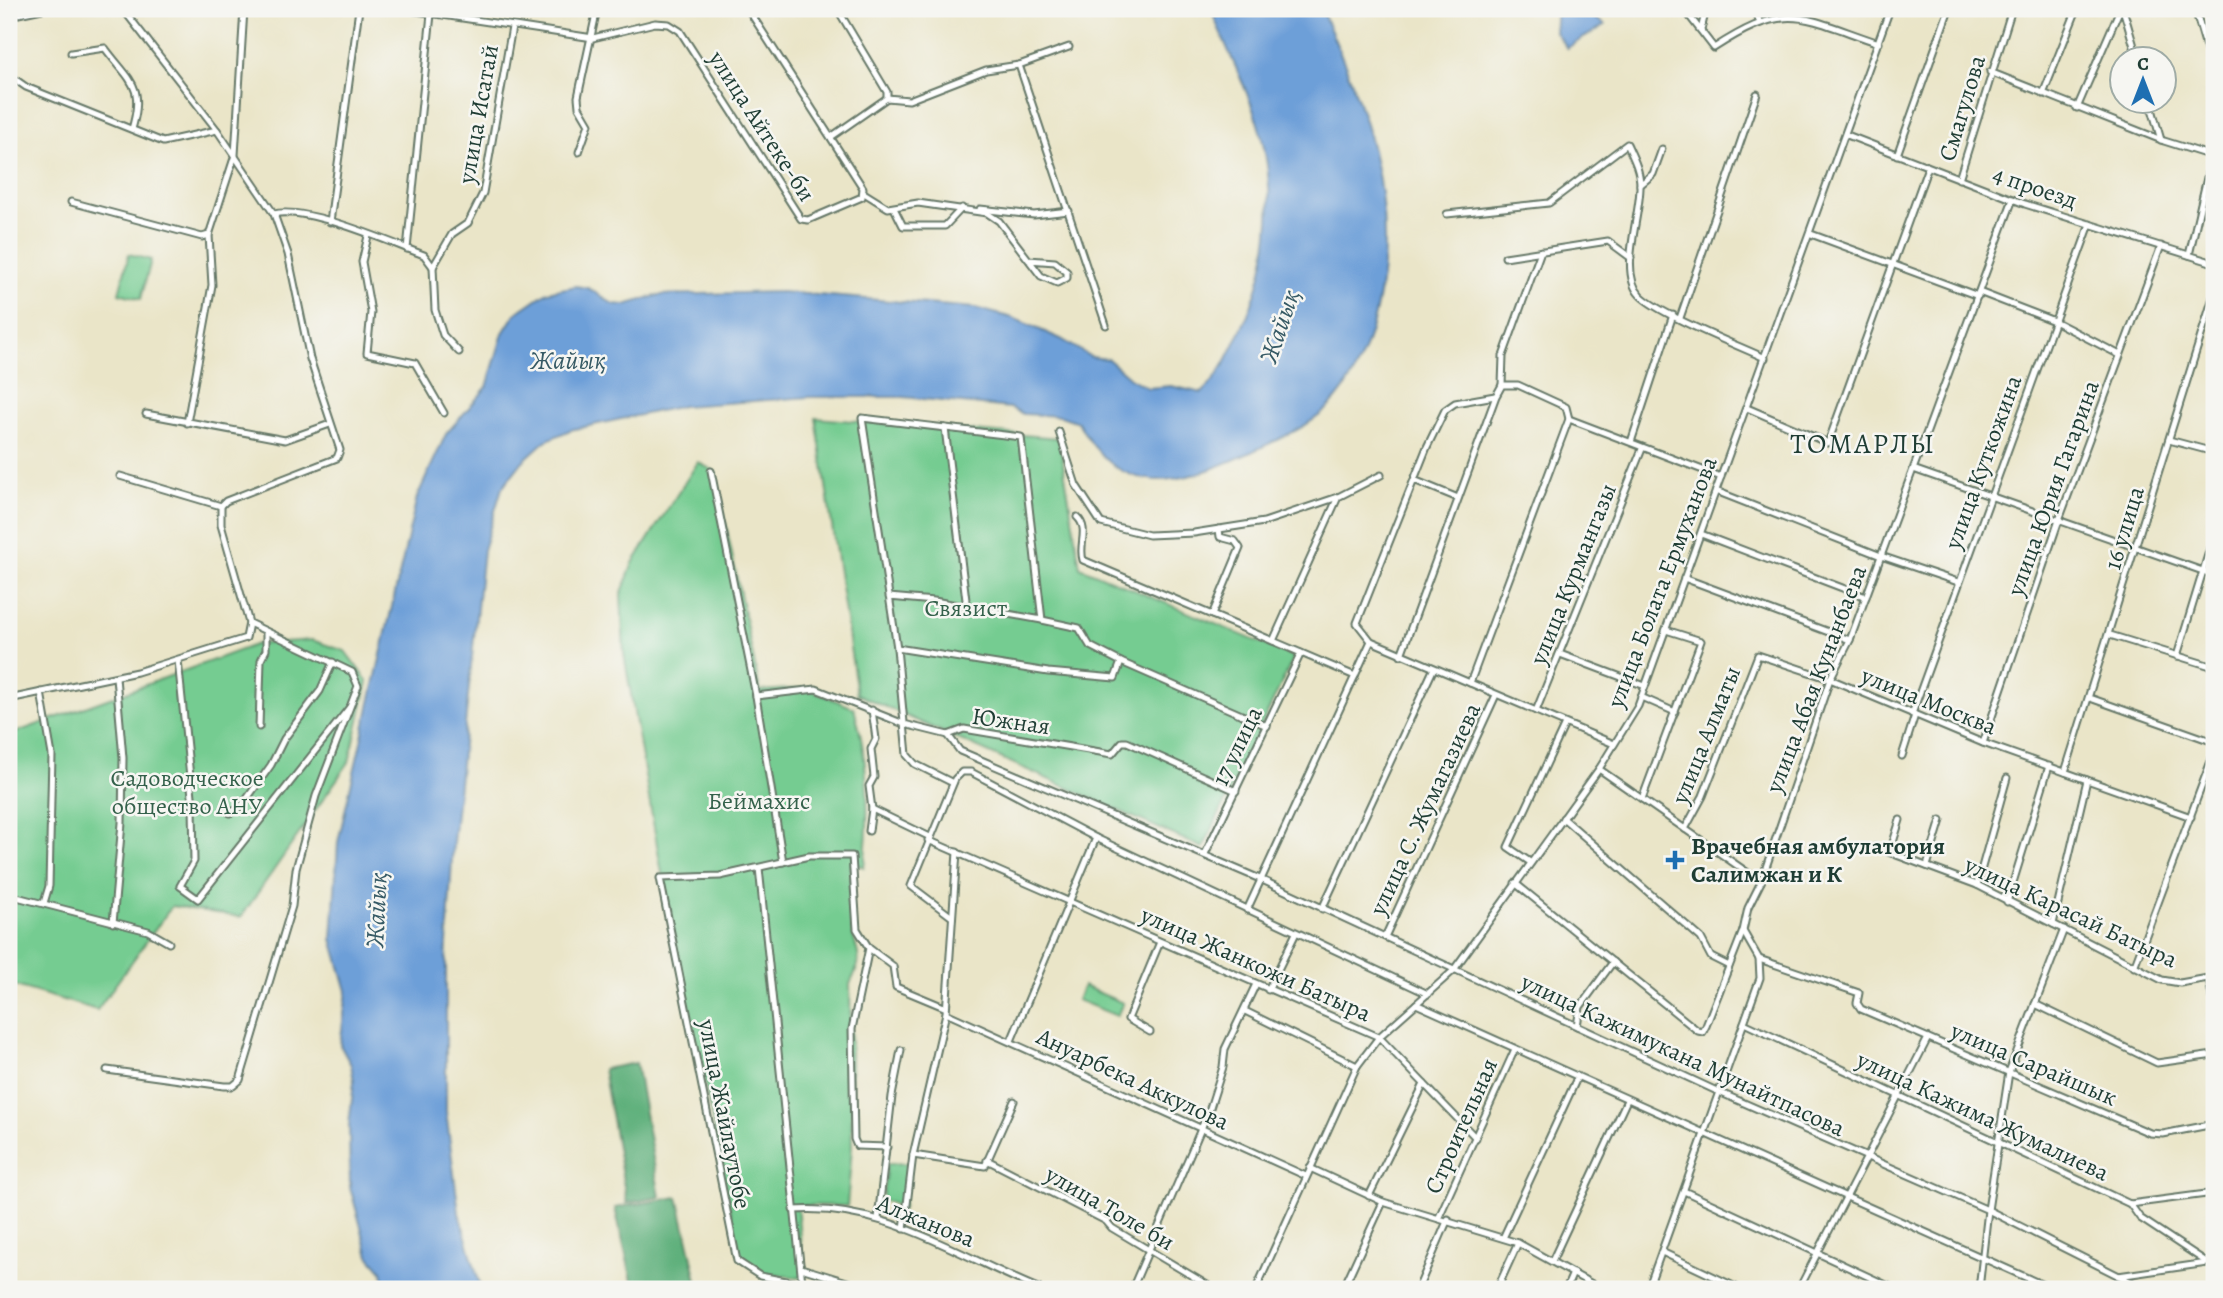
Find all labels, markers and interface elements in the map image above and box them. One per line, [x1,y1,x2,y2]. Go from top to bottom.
street label: улица Исатай [450,42,506,187]
street label: улица Айтеке-би [701,44,823,208]
north arrow [2108,46,2178,116]
street label: Смагулова [1931,51,1993,165]
text: С [2137,51,2149,77]
street label: 4 проезд [1989,158,2081,216]
water label: Жайық [1250,285,1308,369]
water label: Жайық [529,343,606,378]
street label: улица Куткожина [1936,371,2029,554]
street label: улица Юрия Гагарина [1999,376,2107,601]
district label: ТОМАРЛЫ [1790,425,1936,463]
street label: улица Болата Ермуханова [1599,452,1725,713]
street label: улица Курмангазы [1522,479,1624,670]
street label: 16 улица [2096,483,2152,573]
street label: улица Абая Кунанбаева [1757,561,1874,798]
park label: Связист [925,592,1008,624]
street label: улица Москва [1856,659,2001,743]
street label: улица Алматы [1663,661,1748,810]
street label: улица С. Жумагазиева [1361,698,1488,921]
street label: Южная [970,700,1052,742]
street label: 17 улица [1204,701,1270,791]
park label: Садоводческое общество АНУ [110,762,264,822]
park label: Беймахис [708,785,810,817]
place label: Врачебная амбулатория Салимжан и К [1691,830,1945,890]
street label: улица Карасай Батыра [1958,848,2183,975]
marker: Врачебная амбулатория Салимжан и К [1665,850,1685,870]
water label: Жайық [357,871,396,950]
street label: улица Жанкожи Батыра [1135,898,1376,1029]
street label: улица Кажимукана Мунайтпасова [1515,965,1850,1144]
street label: улица Сарайшык [1945,1014,2122,1113]
street label: улица Жайлаутобе [691,1015,759,1212]
street label: Ануарбека Аккулова [1031,1020,1234,1138]
street label: улица Кажима Жумалиева [1851,1043,2114,1189]
street label: Строительная [1417,1053,1505,1199]
street label: улица Толе би [1039,1158,1180,1258]
street label: Алжанова [871,1186,980,1255]

